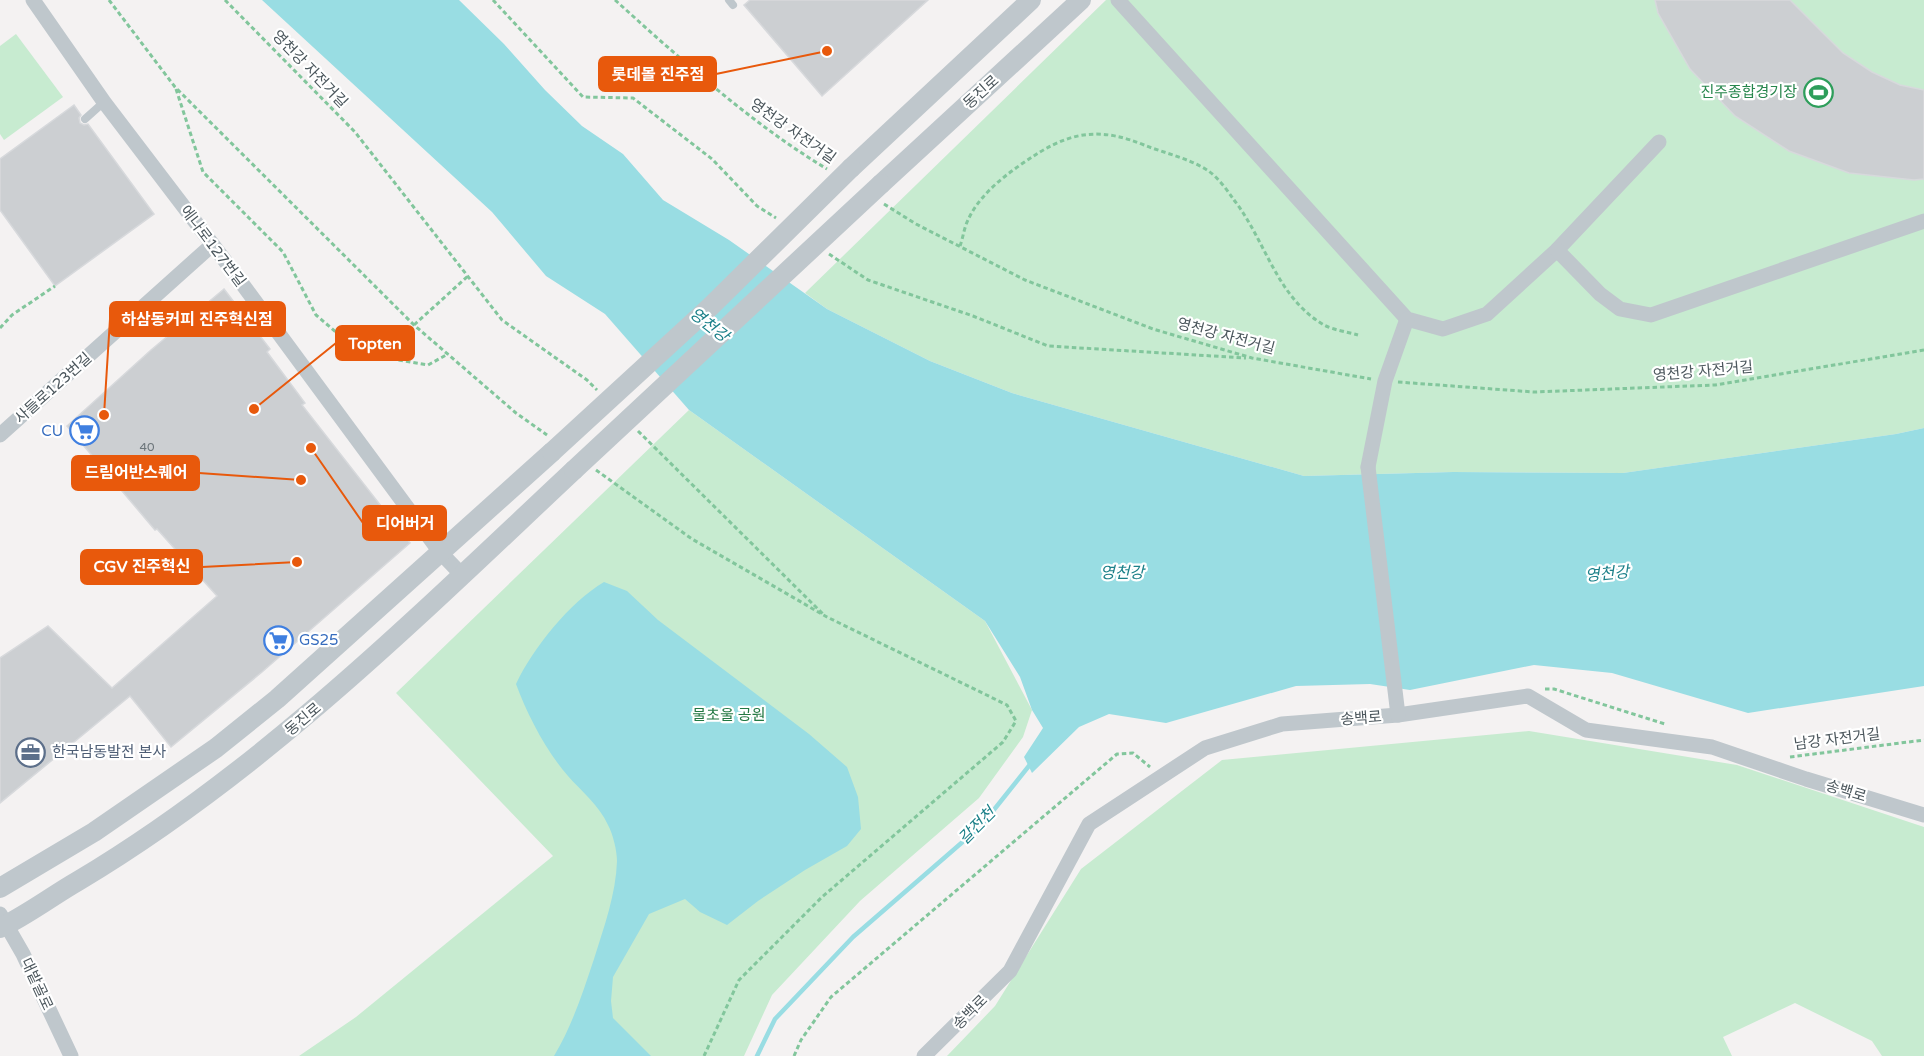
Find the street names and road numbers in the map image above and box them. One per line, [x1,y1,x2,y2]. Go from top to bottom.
street label: 영천강 자전거길 [269,27,351,111]
street label: 동진로 [960,71,1002,113]
street label: 영천강 자전거길 [747,95,839,167]
street label: 에나로127번길 [177,202,249,290]
street label: 영천강 자전거길 [1175,314,1277,358]
street label: 사들로123번길 [11,349,95,427]
street label: 영천강 자전거길 [1652,358,1754,384]
street label: 동진로 [281,699,325,739]
street label: 송백로 [1340,708,1382,728]
street label: 남강 자전거길 [1793,725,1881,753]
street label: 송백로 [1824,776,1868,806]
street label: 대밭골로 [17,955,57,1013]
street label: 송백로 [949,991,991,1033]

